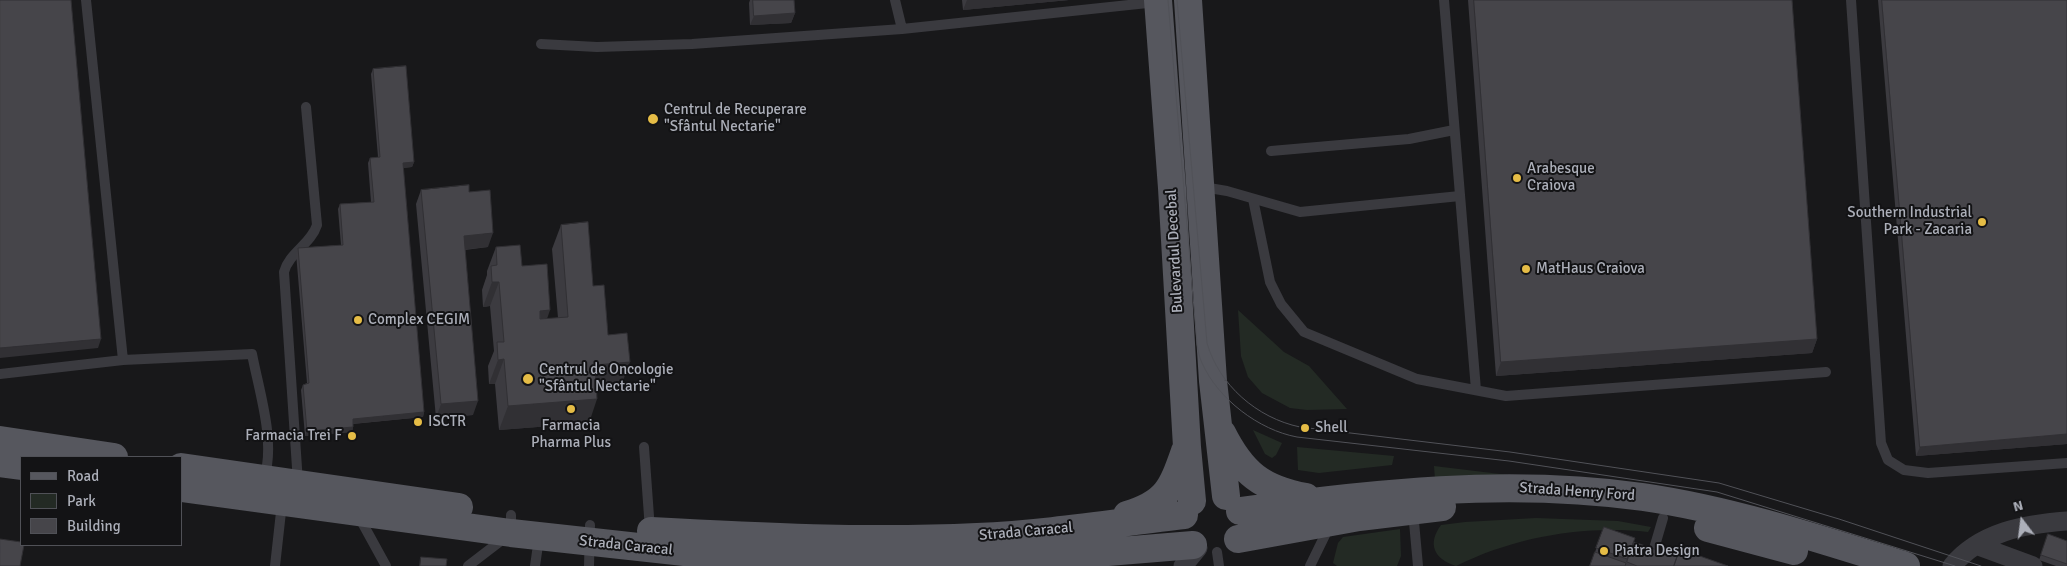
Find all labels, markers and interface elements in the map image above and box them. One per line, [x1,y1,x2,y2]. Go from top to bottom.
place label: Centrul de Recuperare "Sfântul Nectarie" [664,101,807,136]
marker: Centrul de Recuperare "Sfântul Nectarie" [646,112,660,126]
place label: Arabesque Craiova [1527,160,1595,195]
marker: Arabesque Craiova [1511,172,1523,184]
street label: Bulevardul Decebal [1163,189,1187,313]
place label: Southern Industrial Park - Zacaria [1847,204,1972,239]
marker: Southern Industrial Park - Zacaria [1976,216,1988,228]
place label: MatHaus Craiova [1536,260,1645,278]
marker: MatHaus Craiova [1520,263,1532,275]
place label: Complex CEGIM [368,311,470,329]
marker: Complex CEGIM [352,314,364,326]
place label: Centrul de Oncologie "Sfântul Nectarie" [539,361,673,396]
marker: Centrul de Oncologie "Sfântul Nectarie" [521,372,535,386]
marker: Farmacia Pharma Plus [565,403,577,415]
place label: ISCTR [428,413,466,431]
marker: ISCTR [412,416,424,428]
place label: Farmacia Pharma Plus [531,417,611,452]
place label: Shell [1315,419,1348,437]
marker: Shell [1299,422,1311,434]
place label: Farmacia Trei F [245,427,342,445]
marker: Farmacia Trei F [346,430,358,442]
legend [20,456,182,546]
text: Road [67,467,99,485]
street label: Strada Henry Ford [1519,479,1635,505]
text: Park [67,492,96,510]
north arrow [1997,496,2047,546]
text: N [2011,497,2025,516]
text: Building [67,517,121,535]
street label: Strada Caracal [978,519,1074,545]
street label: Strada Caracal [578,532,674,560]
place label: Piatra Design [1614,542,1700,560]
marker: Piatra Design [1598,545,1610,557]

